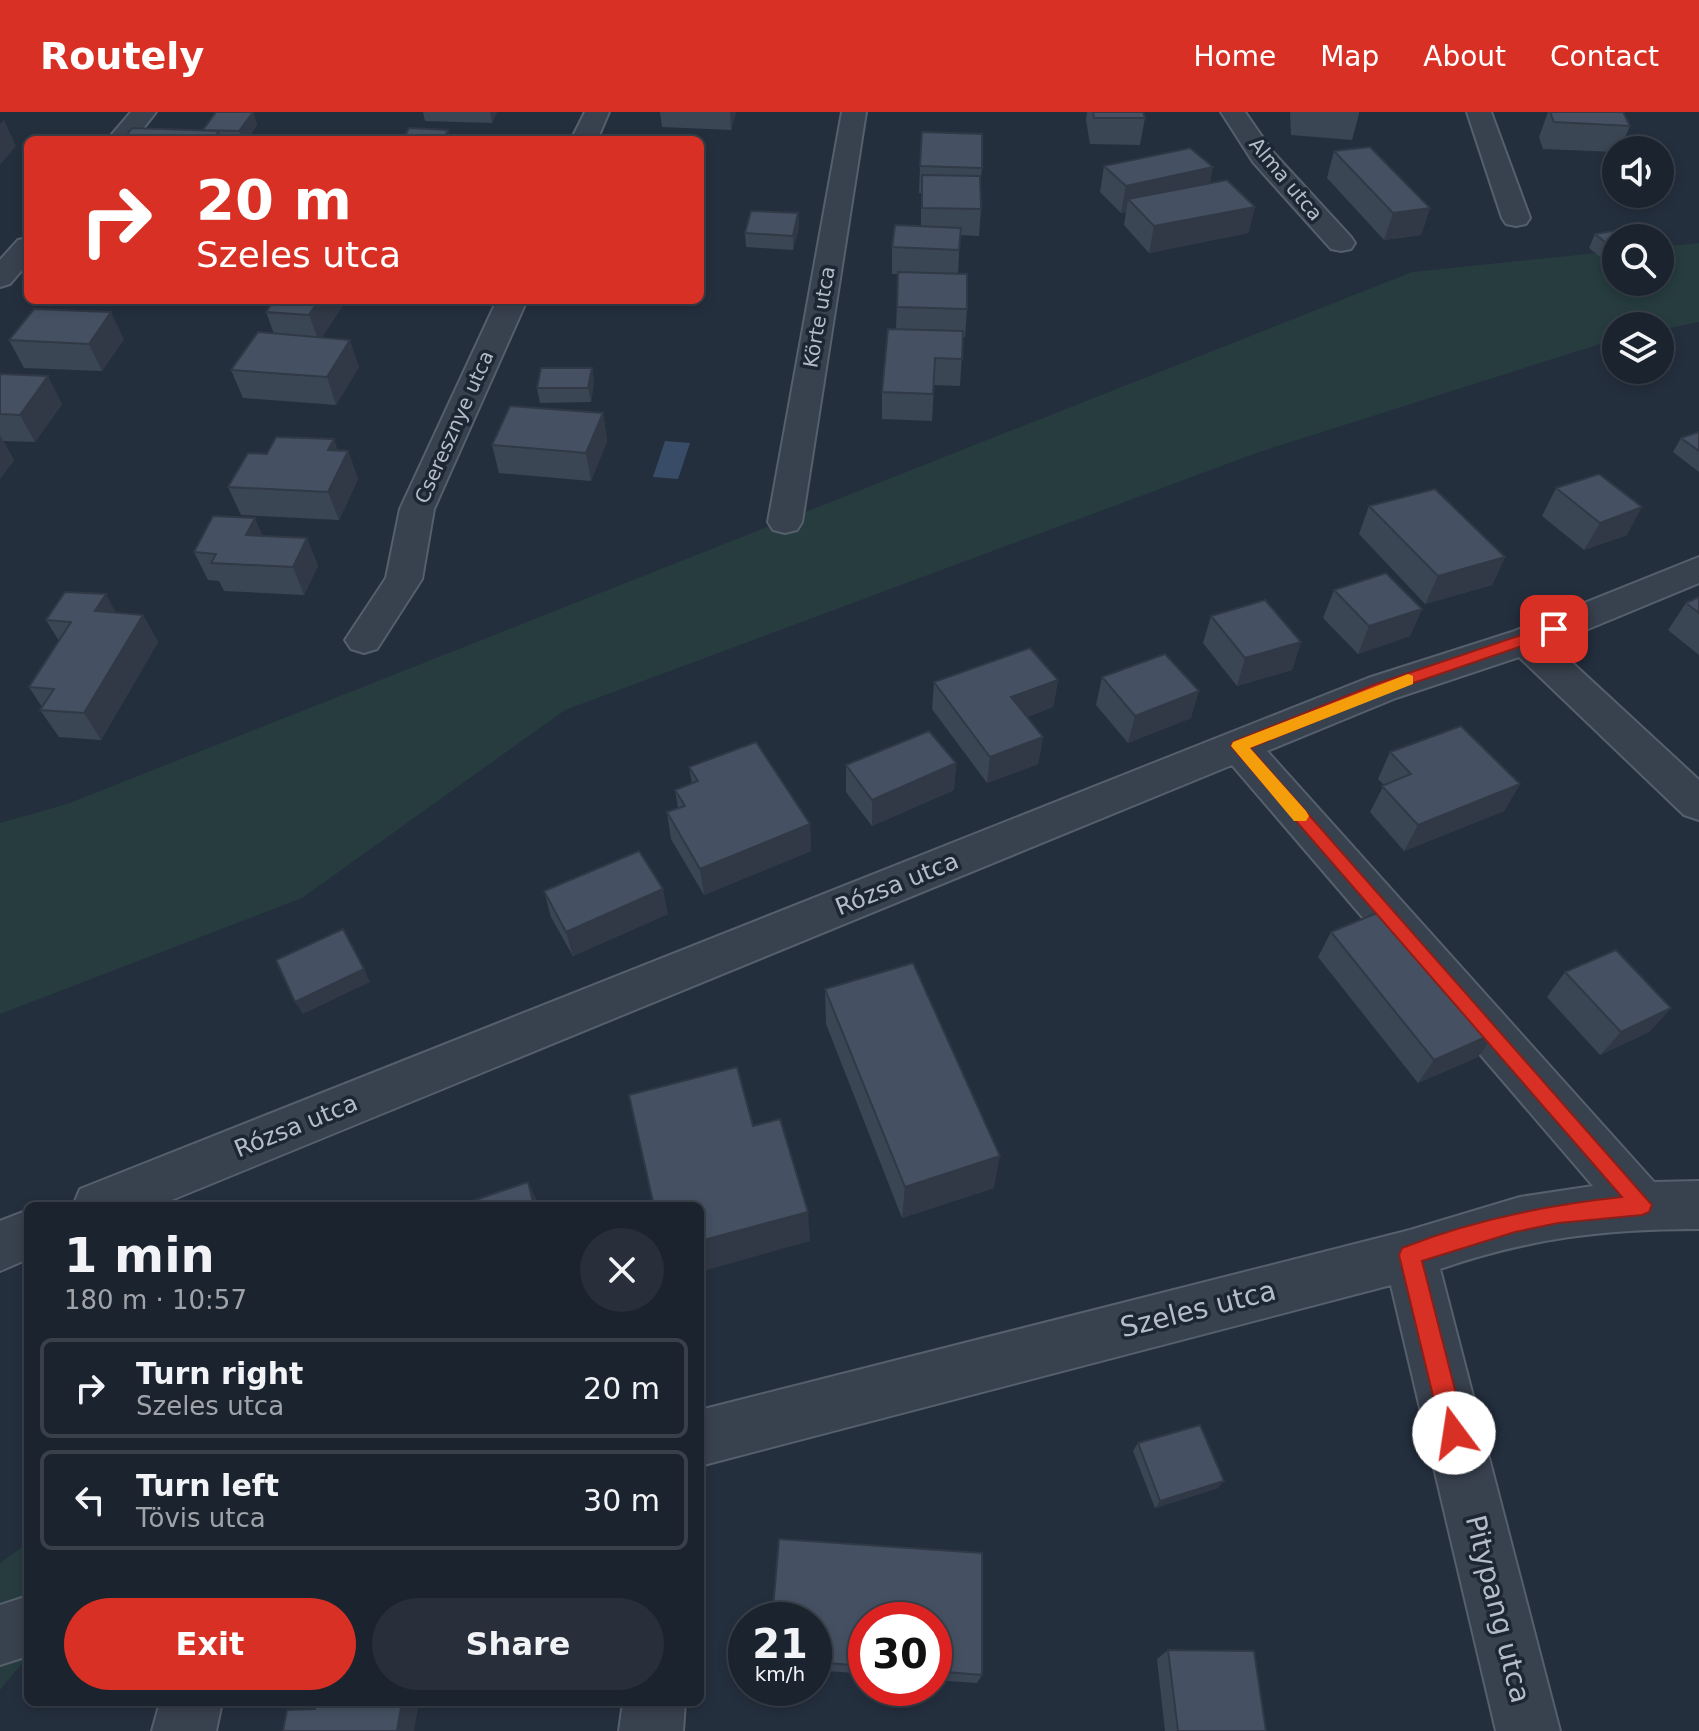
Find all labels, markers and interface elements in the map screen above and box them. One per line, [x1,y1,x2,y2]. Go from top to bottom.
text: Routely [40,34,204,78]
text: Home [1193,40,1276,73]
text: Map [1320,40,1379,73]
text: About [1423,40,1506,73]
text: Contact [1550,40,1659,73]
street label: Alma utca [1244,133,1328,225]
map controls [1602,136,1674,384]
button: sound [1602,136,1674,208]
text: 20 m [196,167,352,232]
icon: right [64,168,168,272]
button: search [1602,224,1674,296]
text: Szeles utca [196,234,401,275]
street label: Körte utca [798,264,840,370]
button: layers [1602,312,1674,384]
street label: Cseresznye utca [410,347,498,507]
pin [1520,595,1588,663]
icon: arrive [1532,607,1576,651]
street label: Rózsa utca [831,847,963,921]
street label: Rózsa utca [230,1089,362,1163]
text: 1 min [64,1227,215,1283]
button: close [580,1228,664,1312]
street label: Szeles utca [1117,1274,1279,1344]
text: 180 m · 10:57 [64,1285,247,1315]
text: Turn right [136,1356,303,1391]
icon: right [68,1366,112,1410]
text: 20 m [583,1371,660,1406]
text: Szeles utca [136,1391,284,1421]
position arrow [1412,1391,1496,1475]
text: Turn left [136,1468,279,1503]
icon: left [68,1478,112,1522]
text: 30 m [583,1483,660,1518]
text: Tövis utca [136,1503,266,1533]
street label: Pitypang utca [1459,1512,1537,1706]
button: Exit [64,1598,356,1690]
button: Share [372,1598,664,1690]
speed limit sign: 30 [848,1602,952,1706]
text: 21 [752,1621,808,1667]
text: km/h [755,1662,805,1686]

